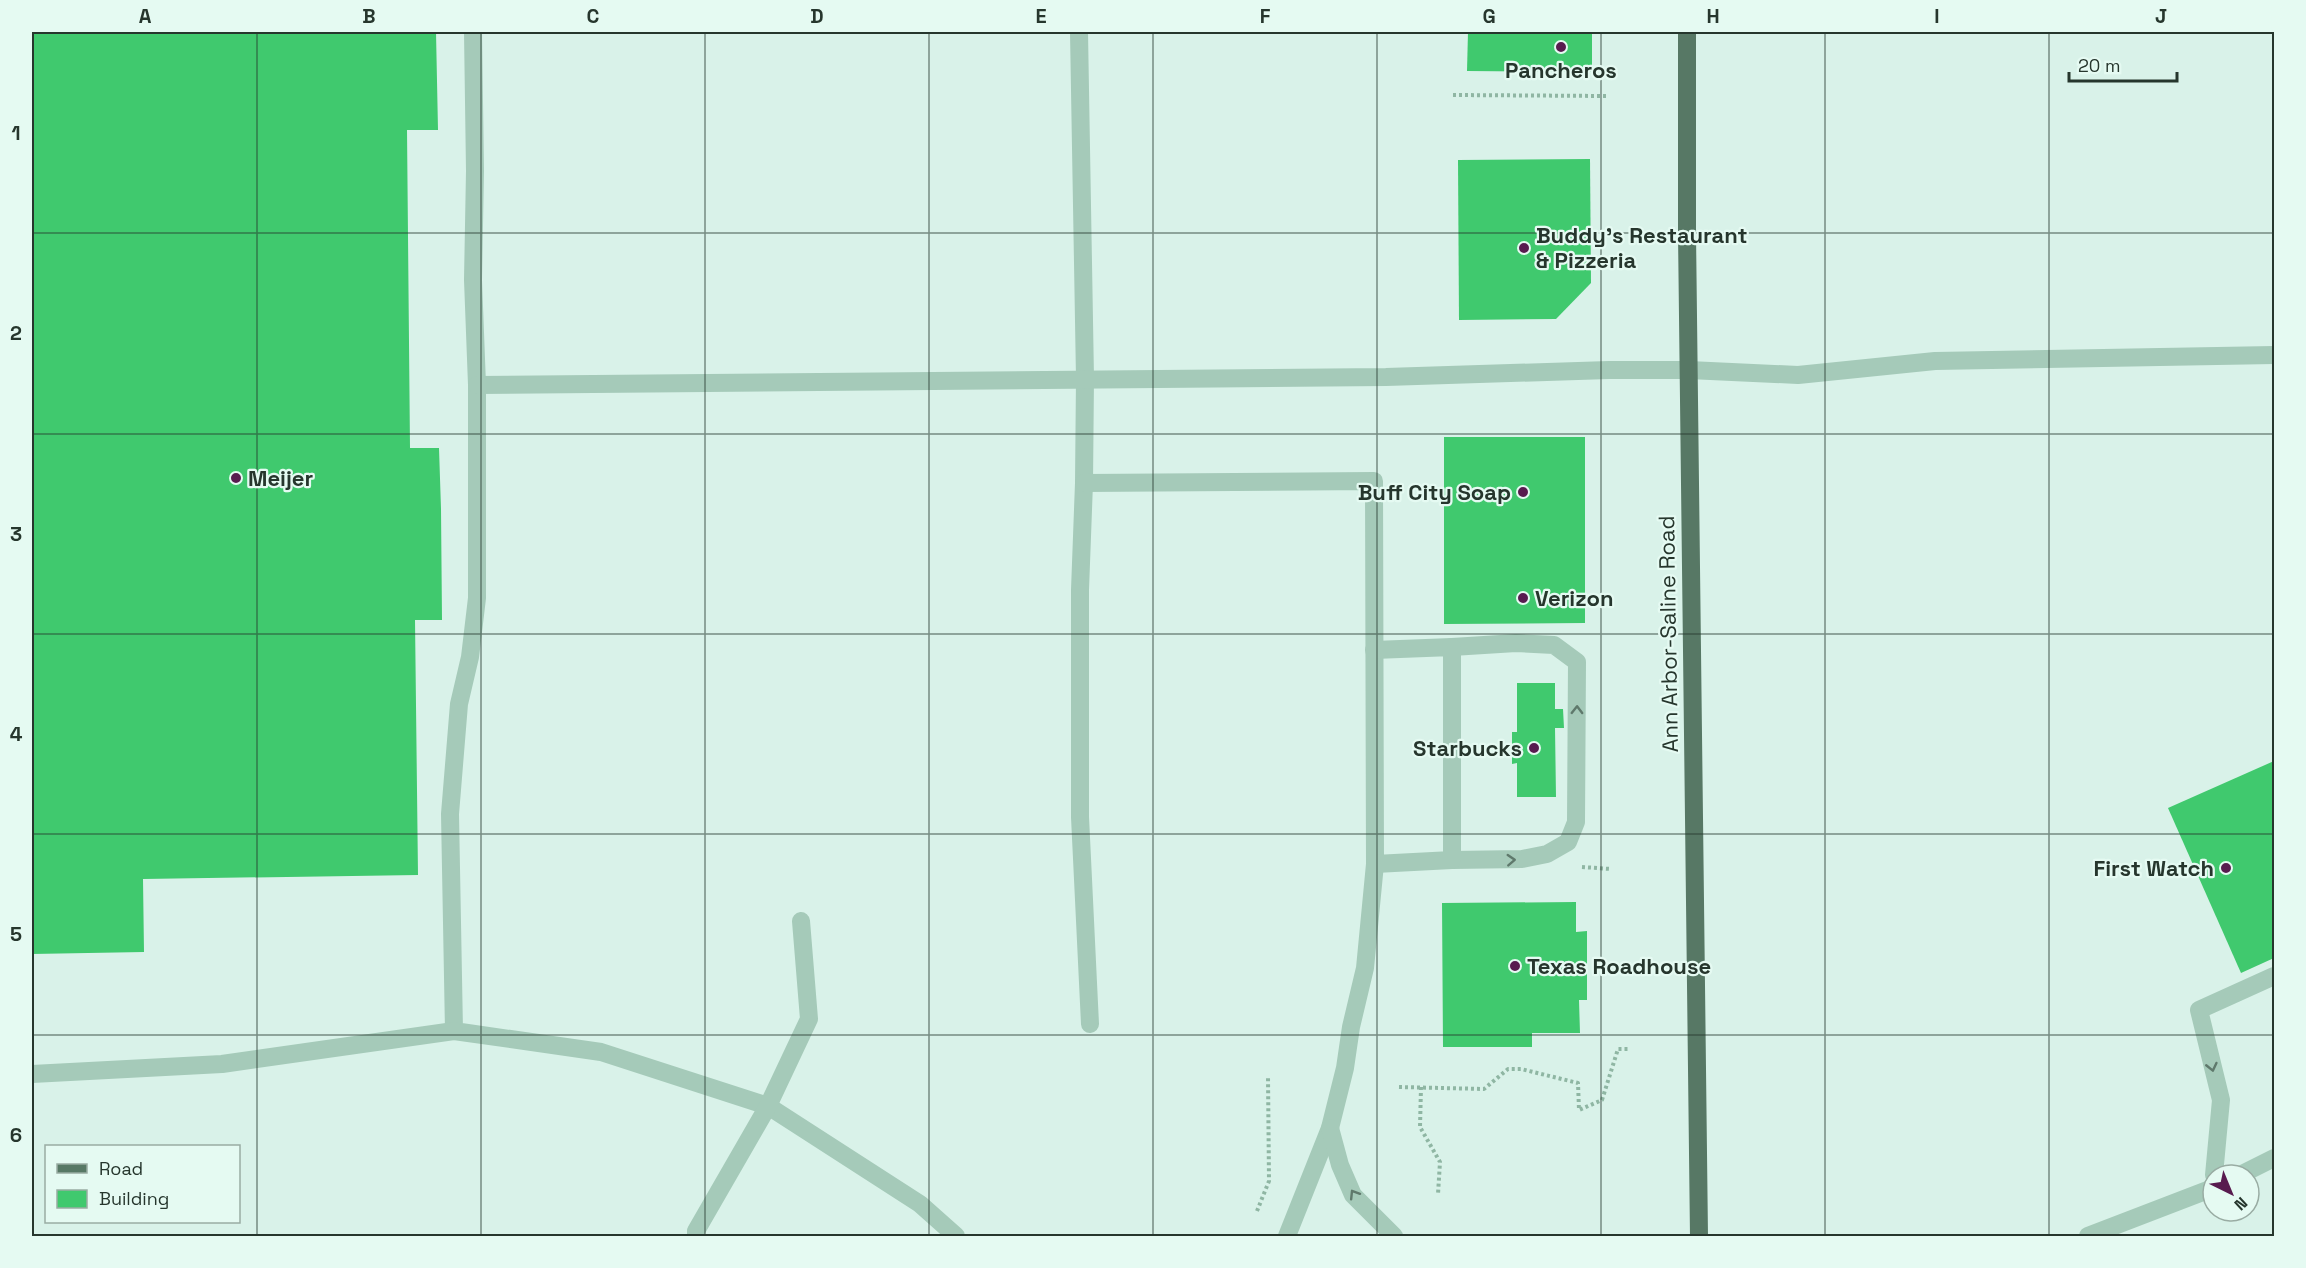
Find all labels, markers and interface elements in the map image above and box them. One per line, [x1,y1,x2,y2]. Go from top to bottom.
text: A [139,3,152,29]
text: B [362,3,376,29]
text: C [587,3,600,29]
text: D [810,3,824,29]
text: E [1035,3,1047,29]
text: F [1260,3,1271,29]
text: G [1482,3,1496,29]
text: H [1706,3,1720,29]
text: I [1934,3,1940,29]
text: J [2155,3,2167,29]
marker: Pancheros [1554,40,1568,54]
scale bar [2069,45,2177,83]
text: 20 m [2078,54,2121,77]
place label: Pancheros [1505,56,1617,84]
text: 1 [11,120,21,146]
place label: Buddy's Restaurant & Pizzeria [1536,221,1748,274]
marker: Buddy's Restaurant & Pizzeria [1517,241,1531,255]
text: 2 [10,320,22,346]
place label: Meijer [248,464,314,492]
marker: Meijer [229,471,243,485]
place label: Buff City Soap [1358,478,1511,506]
marker: Buff City Soap [1516,485,1530,499]
street label: Ann Arbor-Saline Road [1652,515,1684,753]
text: 3 [10,521,22,547]
place label: Verizon [1535,584,1613,612]
marker: Verizon [1516,591,1530,605]
one-way arrow [1571,705,1583,714]
text: 4 [10,721,23,747]
place label: Starbucks [1413,734,1522,762]
marker: Starbucks [1527,741,1541,755]
one-way arrow [1506,854,1515,867]
place label: First Watch [2094,854,2214,882]
marker: First Watch [2219,861,2233,875]
text: 5 [10,921,22,947]
place label: Texas Roadhouse [1527,952,1711,980]
marker: Texas Roadhouse [1508,959,1522,973]
one-way arrow [2205,1061,2218,1071]
text: 6 [10,1122,22,1148]
legend [45,1145,240,1223]
text: Road [99,1157,143,1180]
north arrow [2201,1163,2261,1223]
text: Building [99,1187,169,1210]
one-way arrow [1350,1190,1362,1200]
text: N [2230,1192,2252,1215]

